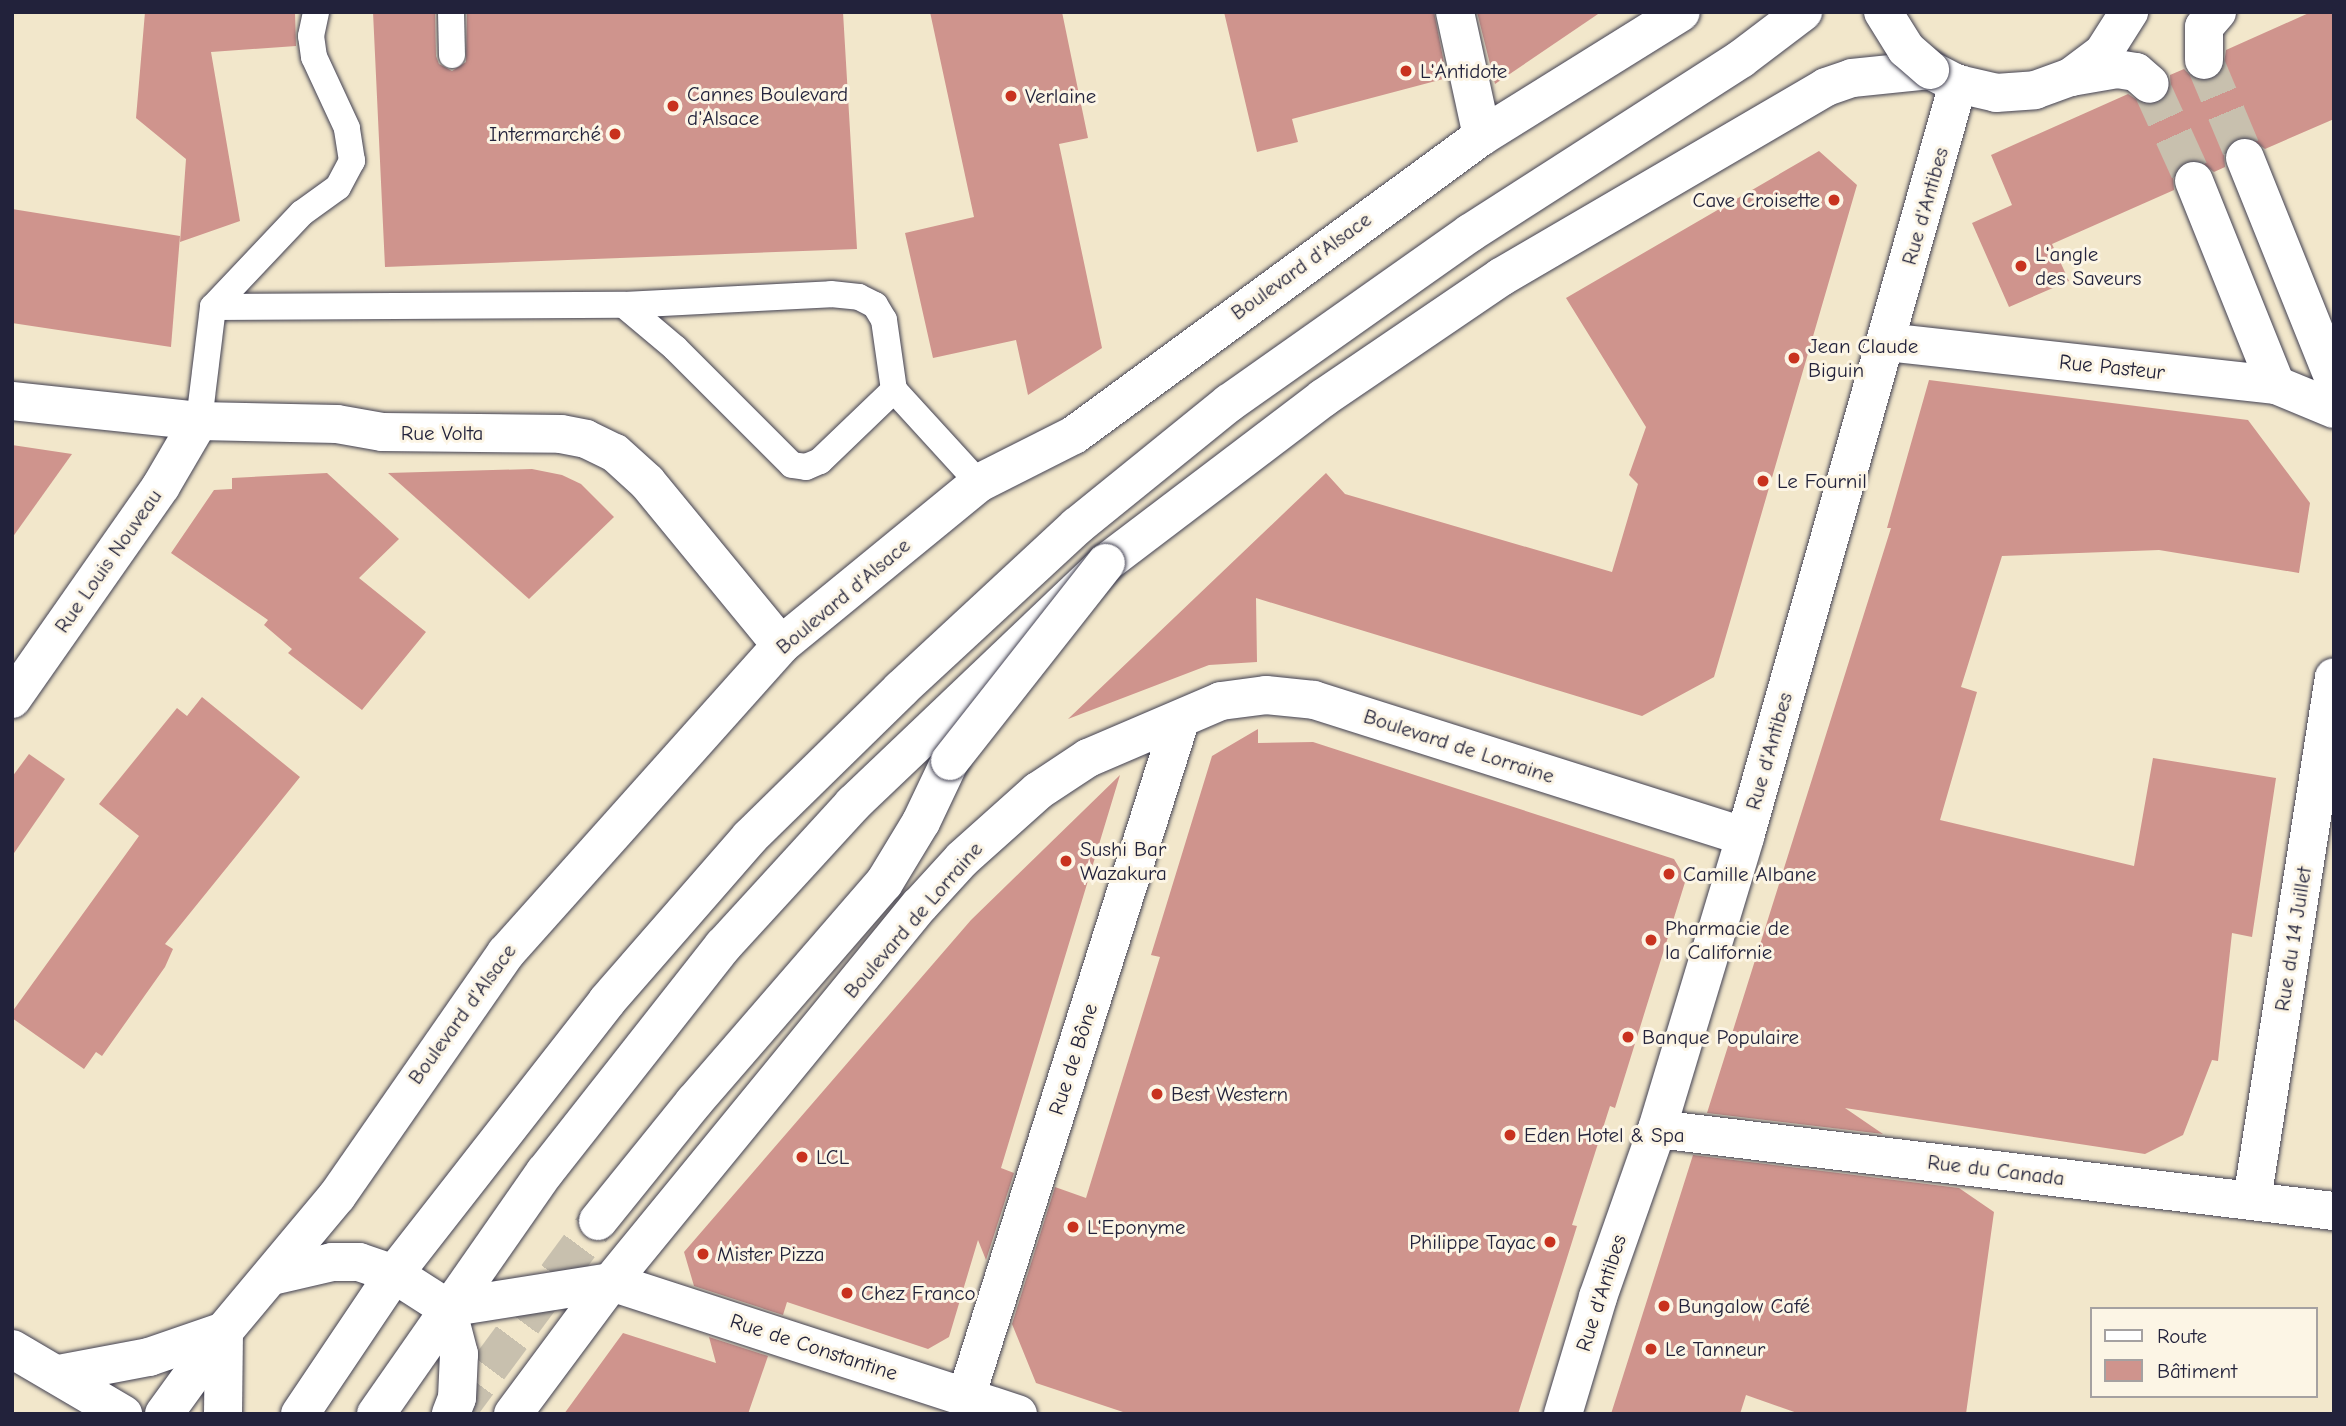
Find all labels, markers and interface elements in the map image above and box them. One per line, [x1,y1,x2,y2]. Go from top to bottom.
place label: L'Antidote [1420,58,1507,84]
marker: L'Antidote [1398,63,1414,79]
place label: Cannes Boulevard d'Alsace [687,81,848,131]
place label: Verlaine [1025,83,1096,109]
marker: Verlaine [1003,88,1019,104]
marker: Cannes Boulevard d'Alsace [665,98,681,114]
place label: Intermarché [489,121,601,147]
marker: Intermarché [607,126,623,142]
street label: Rue d'Antibes [1896,144,1954,268]
place label: Cave Croisette [1693,187,1820,213]
marker: Cave Croisette [1826,192,1842,208]
street label: Boulevard d'Alsace [1226,207,1376,325]
place label: L'angle des Saveurs [2035,241,2142,291]
marker: L'angle des Saveurs [2013,258,2029,274]
place label: Jean Claude Biguin [1808,333,1918,383]
street label: Rue Pasteur [2058,349,2166,385]
marker: Jean Claude Biguin [1786,350,1802,366]
street label: Rue Volta [401,420,483,446]
place label: Le Fournil [1777,468,1867,494]
marker: Le Fournil [1755,473,1771,489]
street label: Rue Louis Nouveau [49,484,167,638]
street label: Boulevard d'Alsace [771,533,915,659]
street label: Rue d'Antibes [1740,689,1798,813]
street label: Boulevard de Lorraine [1360,703,1558,789]
place label: Sushi Bar Wazakura [1080,836,1167,886]
street label: Boulevard de Lorraine [838,837,988,1003]
marker: Sushi Bar Wazakura [1058,853,1074,869]
place label: Camille Albane [1683,861,1817,887]
street label: Rue du 14 Juillet [2269,865,2317,1013]
marker: Camille Albane [1661,866,1677,882]
place label: Pharmacie de la Californie [1665,915,1789,965]
marker: Pharmacie de la Californie [1643,932,1659,948]
street label: Boulevard d'Alsace [403,939,521,1089]
street label: Rue de Bône [1043,1000,1103,1118]
place label: Banque Populaire [1642,1024,1799,1050]
marker: Banque Populaire [1620,1029,1636,1045]
place label: Best Western [1171,1081,1288,1107]
marker: Best Western [1149,1086,1165,1102]
place label: Eden Hotel & Spa [1524,1122,1685,1148]
marker: Eden Hotel & Spa [1502,1127,1518,1143]
place label: LCL [816,1144,849,1170]
marker: LCL [794,1149,810,1165]
street label: Rue du Canada [1926,1149,2066,1191]
place label: L'Eponyme [1087,1214,1185,1240]
marker: L'Eponyme [1065,1219,1081,1235]
place label: Philippe Tayac [1409,1229,1536,1255]
street label: Rue d'Antibes [1570,1232,1632,1354]
marker: Philippe Tayac [1542,1234,1558,1250]
place label: Mister Pizza [717,1241,824,1267]
marker: Mister Pizza [695,1246,711,1262]
place label: Chez Franco [861,1280,976,1306]
marker: Chez Franco [839,1285,855,1301]
place label: Bungalow Café [1678,1293,1810,1319]
marker: Bungalow Café [1656,1298,1672,1314]
legend [2090,1307,2318,1398]
street label: Rue de Constantine [727,1308,901,1386]
text: Route [2157,1324,2207,1348]
place label: Le Tanneur [1665,1336,1765,1362]
marker: Le Tanneur [1643,1341,1659,1357]
text: Bâtiment [2157,1359,2237,1383]

